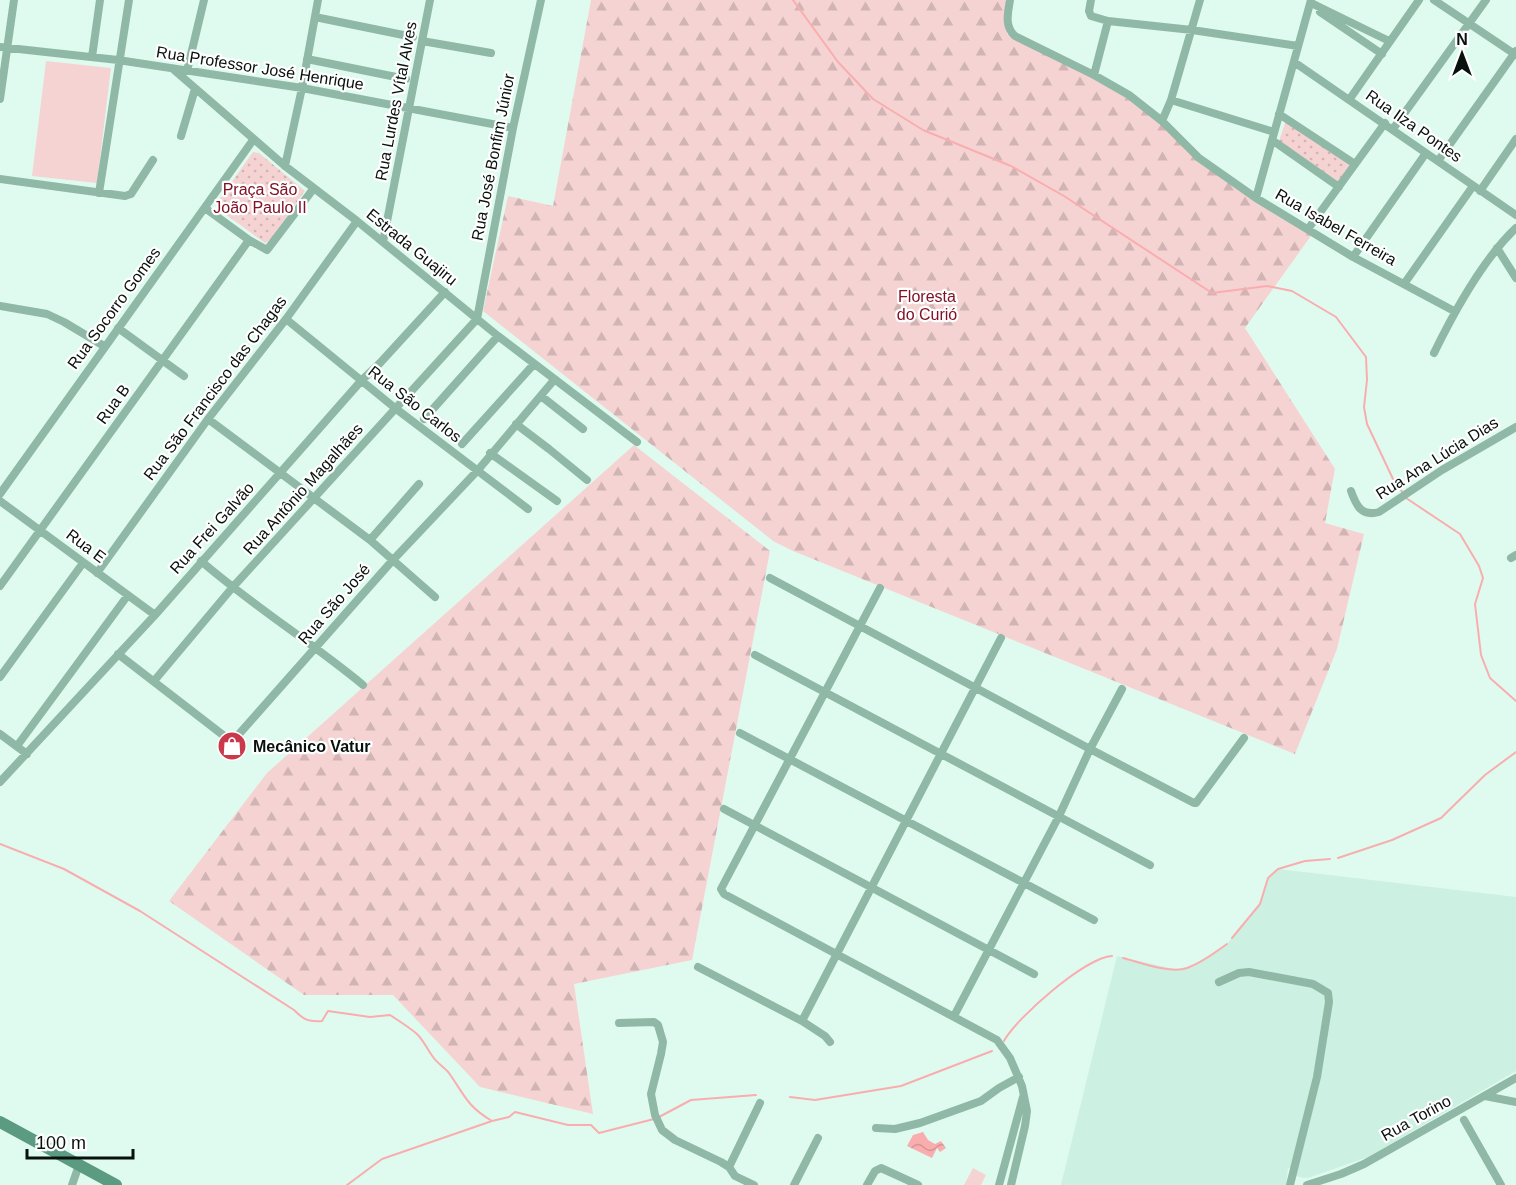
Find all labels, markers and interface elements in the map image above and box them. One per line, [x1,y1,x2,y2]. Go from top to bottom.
street label: Rua Lurdes Vítal Alves [372,20,420,182]
north arrow [1432,24,1492,84]
text: N [1456,31,1468,48]
street label: Rua Professor José Henrique [155,43,365,93]
street label: Rua José Bonfim Júnior [468,71,518,242]
street label: Rua Ilza Pontes [1363,87,1465,165]
park label: Praça São João Paulo II [213,181,307,216]
street label: Rua Isabel Ferreira [1272,185,1400,269]
street label: Estrada Guajiru [363,205,461,289]
street label: Rua Socorro Gomes [64,244,164,372]
park label: Floresta do Curió [897,288,957,323]
street label: Rua São Francisco das Chagas [140,293,290,483]
street label: Rua São Carlos [365,363,465,445]
street label: Rua B [93,381,133,427]
street label: Rua Ana Lúcia Dias [1373,414,1501,502]
street label: Rua Antônio Magalhães [240,420,366,558]
street label: Rua Frei Galvão [167,479,257,577]
street label: Rua E [63,526,109,566]
street label: Rua São José [295,560,373,648]
shop icon: Mecânico Vatur [216,730,248,762]
place label: Mecânico Vatur [253,738,370,755]
street label: Rua Torino [1378,1092,1454,1144]
scale bar [27,1122,134,1160]
text: 100 m [36,1133,86,1153]

